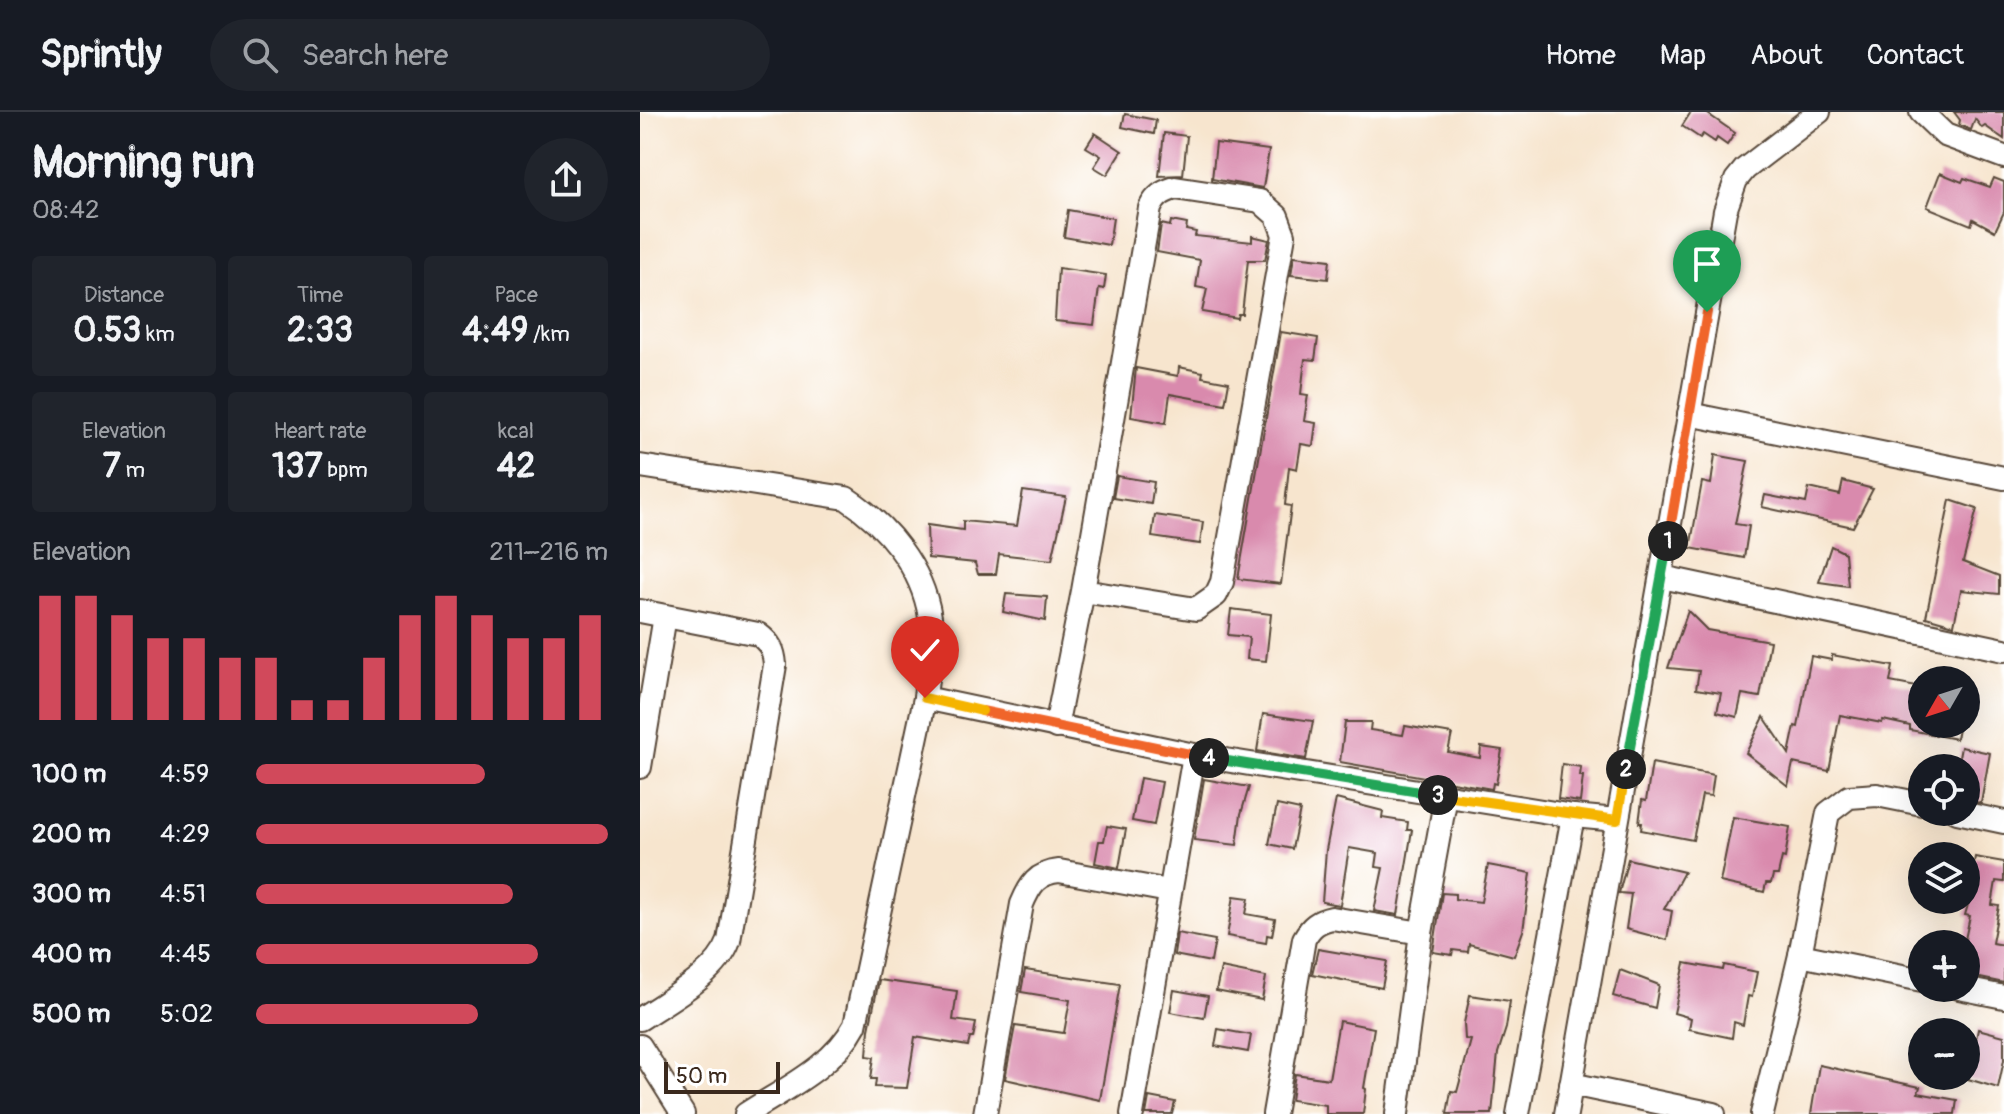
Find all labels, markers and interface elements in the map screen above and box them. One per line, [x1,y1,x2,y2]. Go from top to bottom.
search box [210,19,770,91]
text: Sprintly [40,31,162,79]
icon: search [238,33,282,77]
text: Search here [302,37,448,74]
text: Home [1545,38,1616,73]
text: Map [1660,38,1706,73]
text: About [1750,38,1823,73]
text: Contact [1867,38,1964,73]
text: Morning run [32,136,255,191]
button: share [524,138,608,222]
text: 08:42 [32,194,99,226]
pin [1673,230,1741,312]
icon: arrive [1685,242,1729,286]
text: Distance [84,281,164,309]
text: Time [297,281,343,309]
text: Pace [494,281,538,309]
text: 0.53 [73,309,141,352]
text: 2:33 [287,309,353,352]
text: 4:49 [462,309,528,352]
text: km [141,320,175,348]
text: /km [528,320,570,348]
text: Elevation [82,417,166,445]
text: Heart rate [274,417,366,445]
text: kcal [498,417,534,445]
text: 7 [103,445,121,488]
text: 137 [272,445,322,488]
text: 42 [497,445,535,488]
text: m [121,456,145,484]
text: bpm [322,456,368,484]
pin: 1 [1648,521,1688,561]
text: 1 [1664,527,1672,555]
text: Elevation [32,536,131,568]
text: 211–216 m [489,536,608,568]
pin [891,616,959,698]
icon: check [903,628,947,672]
north arrow [1908,666,1980,738]
map controls [1908,666,1980,1090]
pin: 4 [1189,738,1229,778]
text: 4 [1203,744,1215,772]
pin: 2 [1606,749,1646,789]
button: locate [1908,754,1980,826]
text: 2 [1620,755,1632,783]
text: 100 m [32,758,106,790]
text: 4:59 [160,758,210,790]
pin: 3 [1418,775,1458,815]
text: 3 [1432,781,1444,809]
text: 200 m [32,818,111,850]
text: 4:29 [160,818,210,850]
button: layers [1908,842,1980,914]
text: 300 m [32,878,111,910]
text: 4:51 [160,878,206,910]
button: + [1908,930,1980,1002]
text: 400 m [32,938,111,970]
text: 4:45 [160,938,211,970]
text: 500 m [32,998,110,1030]
text: 5:02 [160,998,213,1030]
button: − [1908,1018,1980,1090]
scale bar [664,1058,780,1094]
text: 50 m [676,1062,727,1090]

